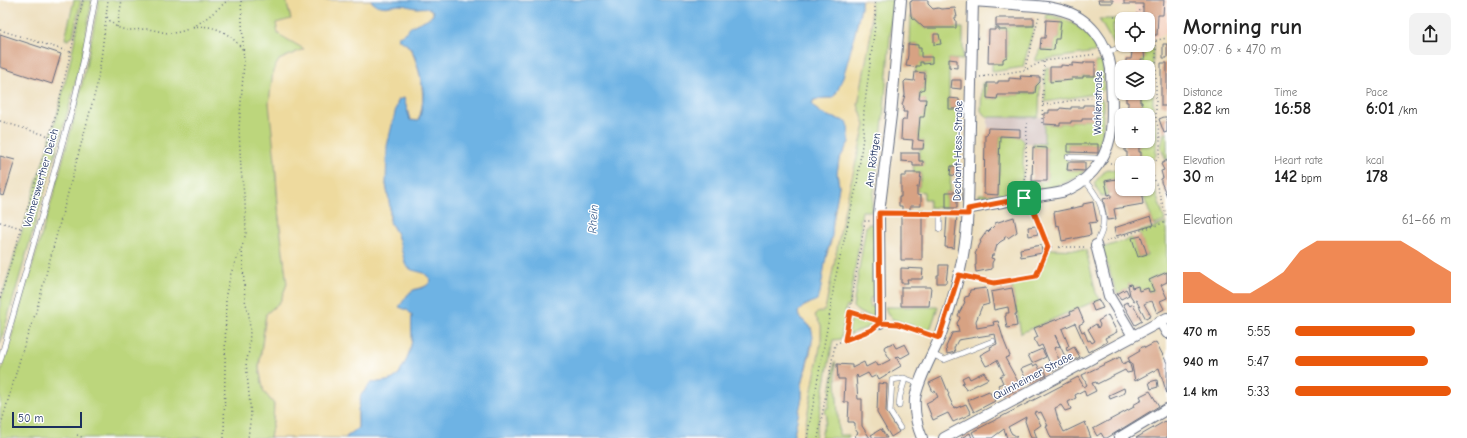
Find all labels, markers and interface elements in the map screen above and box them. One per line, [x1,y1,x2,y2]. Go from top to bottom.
map controls [1115,12,1155,196]
button: locate [1115,12,1155,52]
button: share [1409,13,1451,55]
text: Morning run [1183,14,1302,40]
text: 09:07 · 6 × 470 m [1183,42,1281,57]
button: layers [1115,60,1155,100]
street label: Wahlenstraße [1091,71,1105,135]
text: Distance [1183,86,1222,99]
text: Time [1274,86,1297,99]
text: Pace [1366,86,1388,99]
text: 2.82 [1183,99,1212,118]
text: 16:58 [1274,99,1311,118]
text: 6:01 [1366,99,1394,118]
street label: Dechant-Hess-Straße [951,100,965,201]
text: km [1212,104,1230,117]
text: /km [1394,104,1417,117]
button: + [1115,108,1155,148]
street label: Volmerswerther Deich [21,127,61,229]
street label: Am Röttgen [863,132,883,188]
text: Elevation [1183,154,1225,167]
text: Heart rate [1274,154,1323,167]
text: kcal [1366,154,1384,167]
button: − [1115,156,1155,196]
text: 30 [1183,167,1201,186]
text: 142 [1274,167,1297,186]
text: 178 [1366,167,1388,186]
text: m [1201,172,1214,185]
text: bpm [1297,172,1322,185]
pin [1007,181,1041,215]
icon: arrive [1013,187,1035,209]
water label: Rhein [585,204,601,234]
text: Elevation [1183,212,1233,227]
text: 61–66 m [1402,212,1451,227]
text: 470 m [1183,324,1217,339]
text: 5:55 [1247,324,1271,339]
street label: Quinheimer Straße [991,349,1076,403]
text: 940 m [1183,354,1218,369]
text: 5:47 [1247,354,1269,369]
text: 1.4 km [1183,384,1218,399]
text: 5:33 [1247,384,1270,399]
scale bar [12,410,82,429]
text: 50 m [18,412,43,425]

